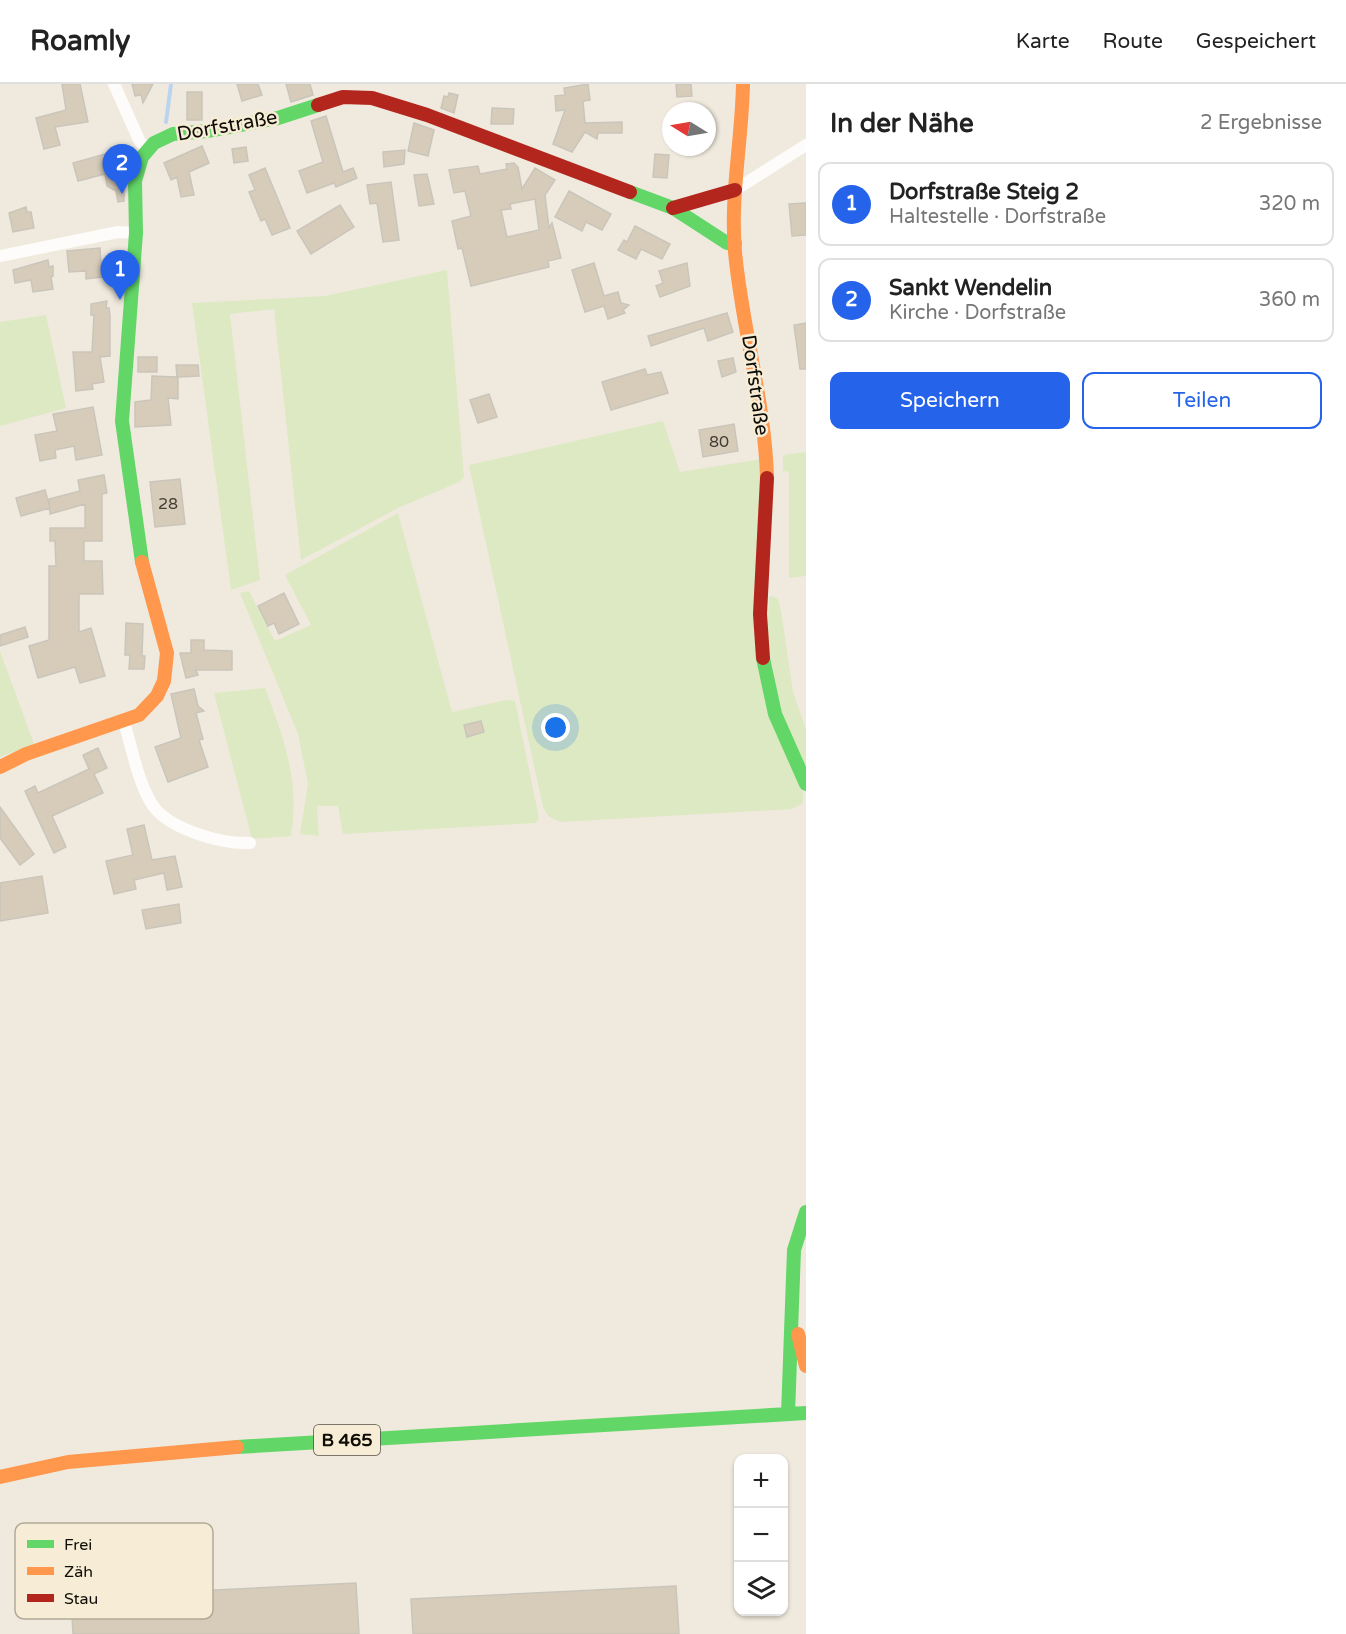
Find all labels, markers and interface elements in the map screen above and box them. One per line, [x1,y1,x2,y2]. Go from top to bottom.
text: Roamly [30,24,130,58]
text: Karte [1016,29,1070,54]
text: Route [1103,29,1163,54]
text: Gespeichert [1196,29,1316,54]
north arrow [662,102,716,156]
street label: Dorfstraße [175,105,279,147]
text: In der Nähe [830,108,974,139]
text: 2 Ergebnisse [1200,111,1322,135]
pin: 2 [102,144,142,194]
text: Dorfstraße Steig 2 [889,179,1079,205]
text: 1 [845,192,858,216]
text: 320 m [1259,192,1320,216]
text: Haltestelle · Dorfstraße [889,205,1106,229]
pin: 1 [100,250,140,300]
text: Sankt Wendelin [889,275,1052,301]
text: 2 [845,288,858,312]
text: 360 m [1259,288,1320,312]
text: Kirche · Dorfstraße [889,301,1066,325]
street label: Dorfstraße [736,333,774,437]
button: Speichern [830,372,1070,429]
button: Teilen [1082,372,1322,429]
house number: 80 [709,432,729,452]
house number: 28 [158,494,178,514]
your location [541,713,570,742]
road number: B 465 [314,1425,380,1455]
map controls [734,1454,788,1616]
button: + [734,1454,788,1508]
button: − [734,1508,788,1562]
legend [15,1523,213,1619]
text: Frei [64,1535,92,1555]
text: Zäh [64,1562,93,1582]
button: layers [734,1562,788,1616]
text: Stau [64,1589,98,1609]

